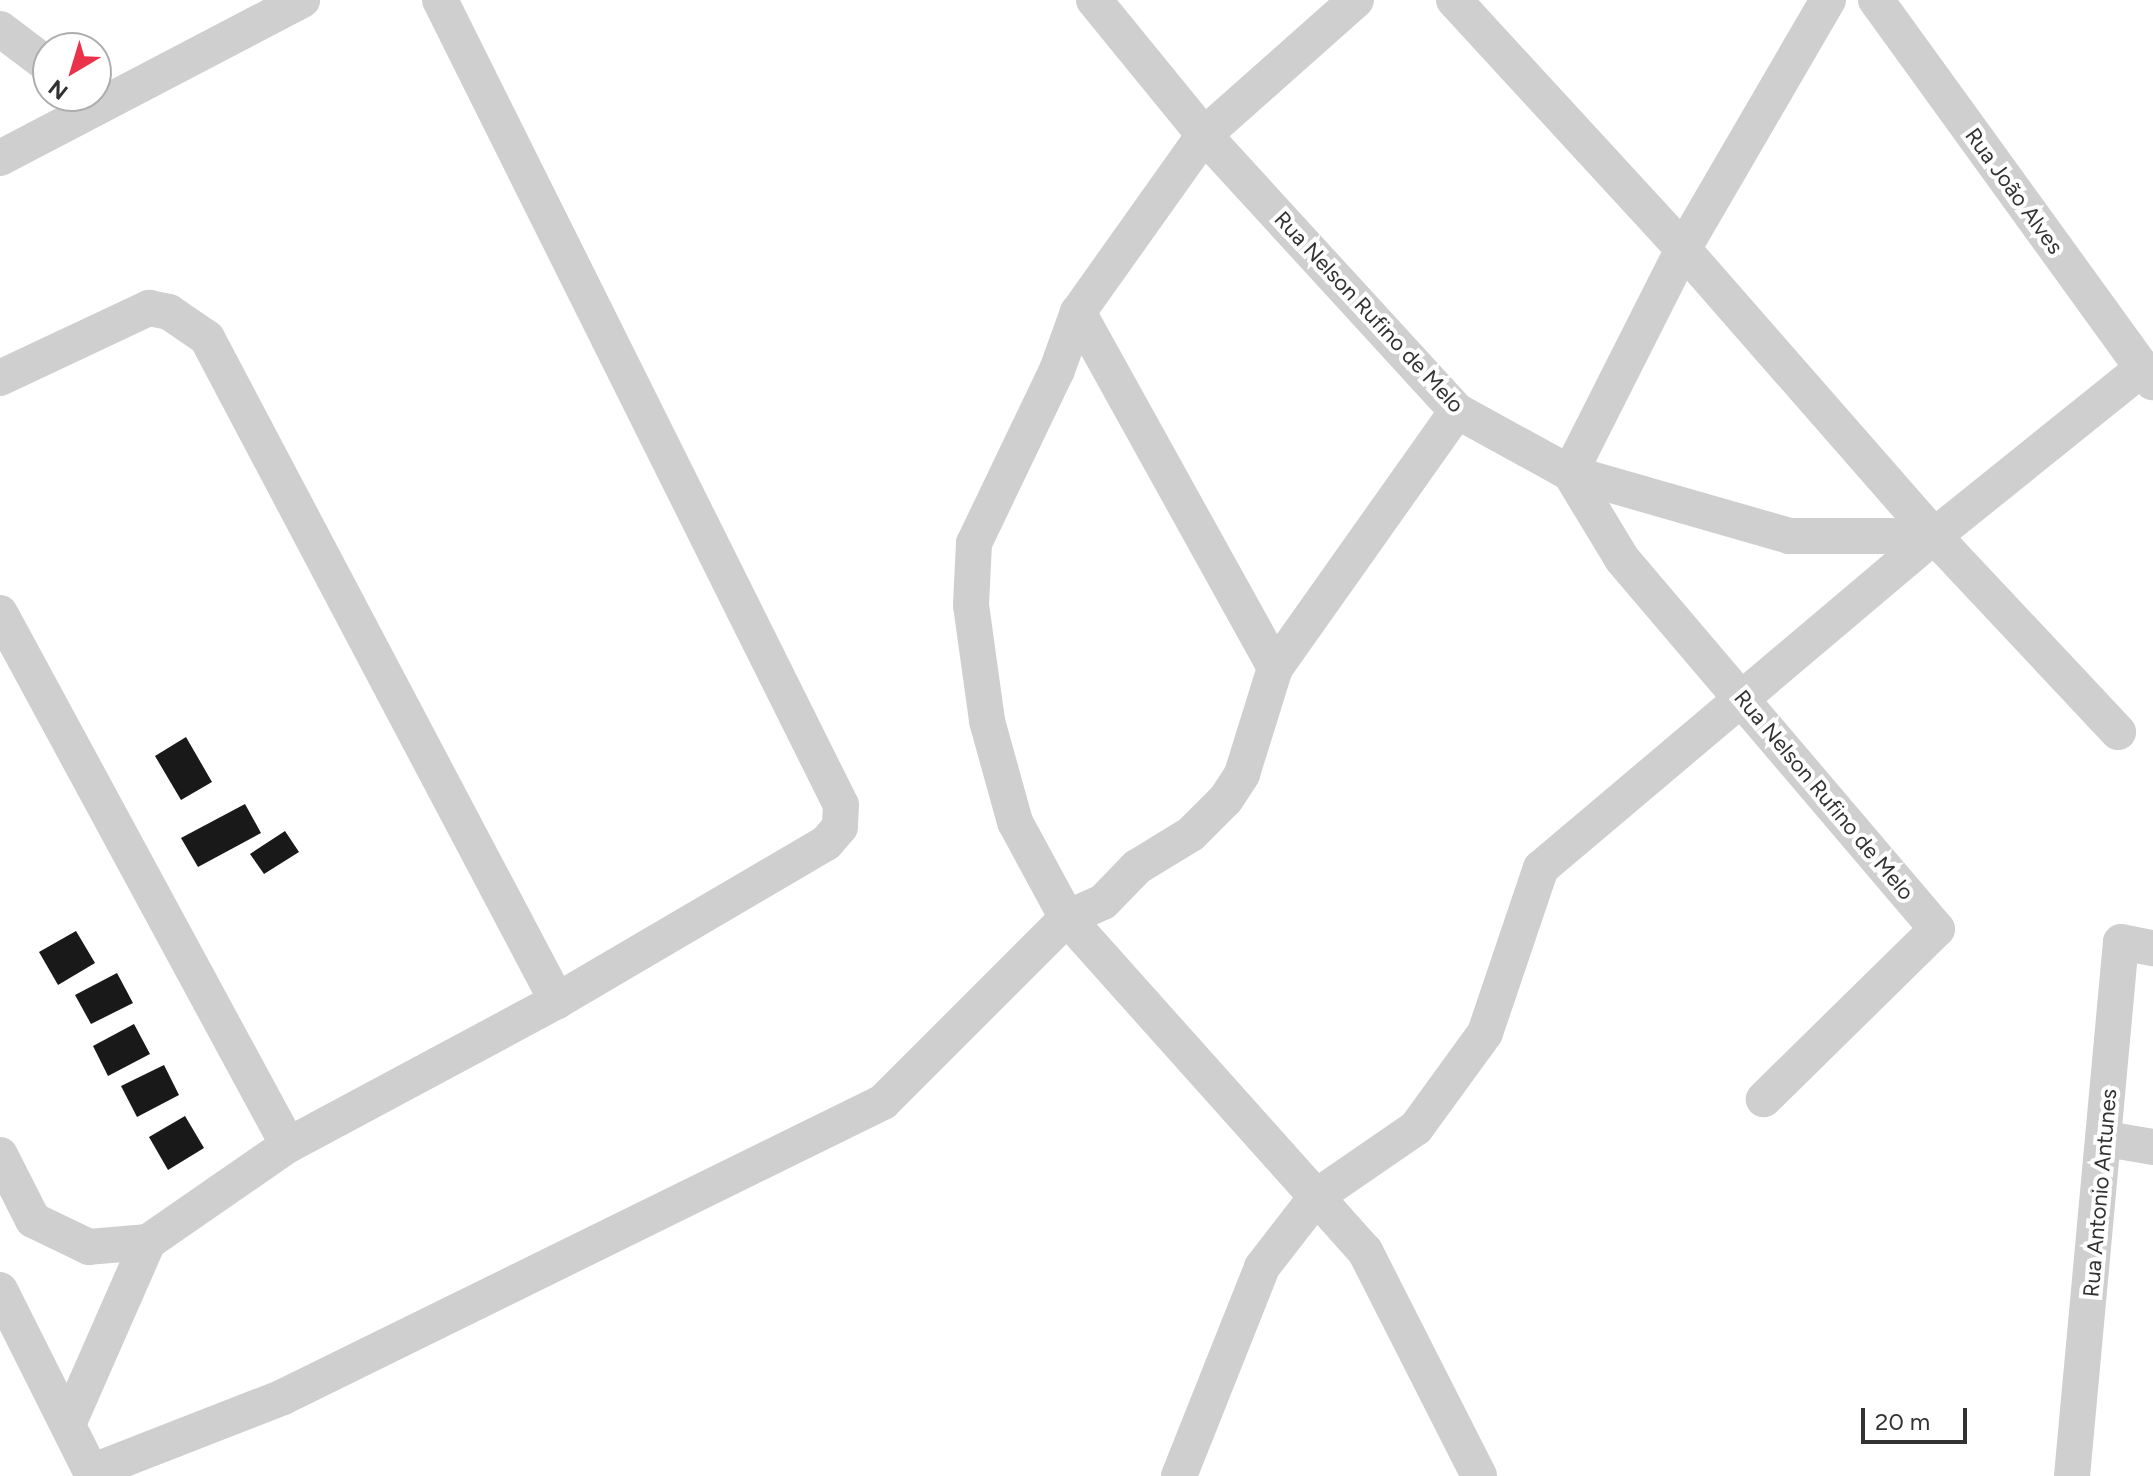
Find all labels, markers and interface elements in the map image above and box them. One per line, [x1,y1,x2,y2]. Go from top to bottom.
north arrow [32,32,112,112]
text: N [43,74,73,106]
street label: Rua João Alves [1959,123,2069,259]
street label: Rua Nelson Rufino de Melo [1269,206,1469,418]
street label: Rua Nelson Rufino de Melo [1729,685,1919,905]
street label: Rua Antonio Antunes [2078,1088,2122,1298]
scale bar [1865,1392,1971,1442]
text: 20 m [1875,1407,1930,1436]

